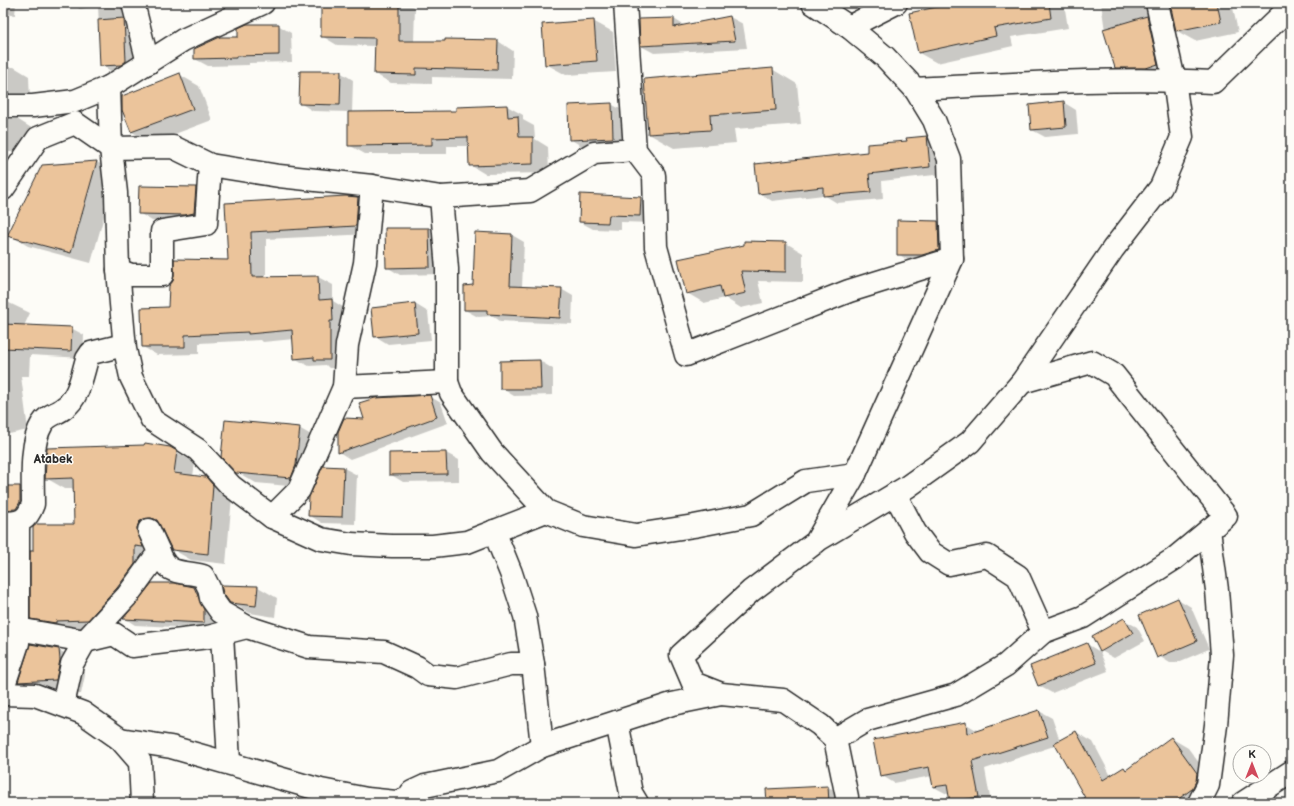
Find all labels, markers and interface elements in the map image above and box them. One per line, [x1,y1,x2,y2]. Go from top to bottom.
district label: Atabek [33,452,73,467]
north arrow [1232,744,1272,784]
text: K [1248,748,1256,761]

